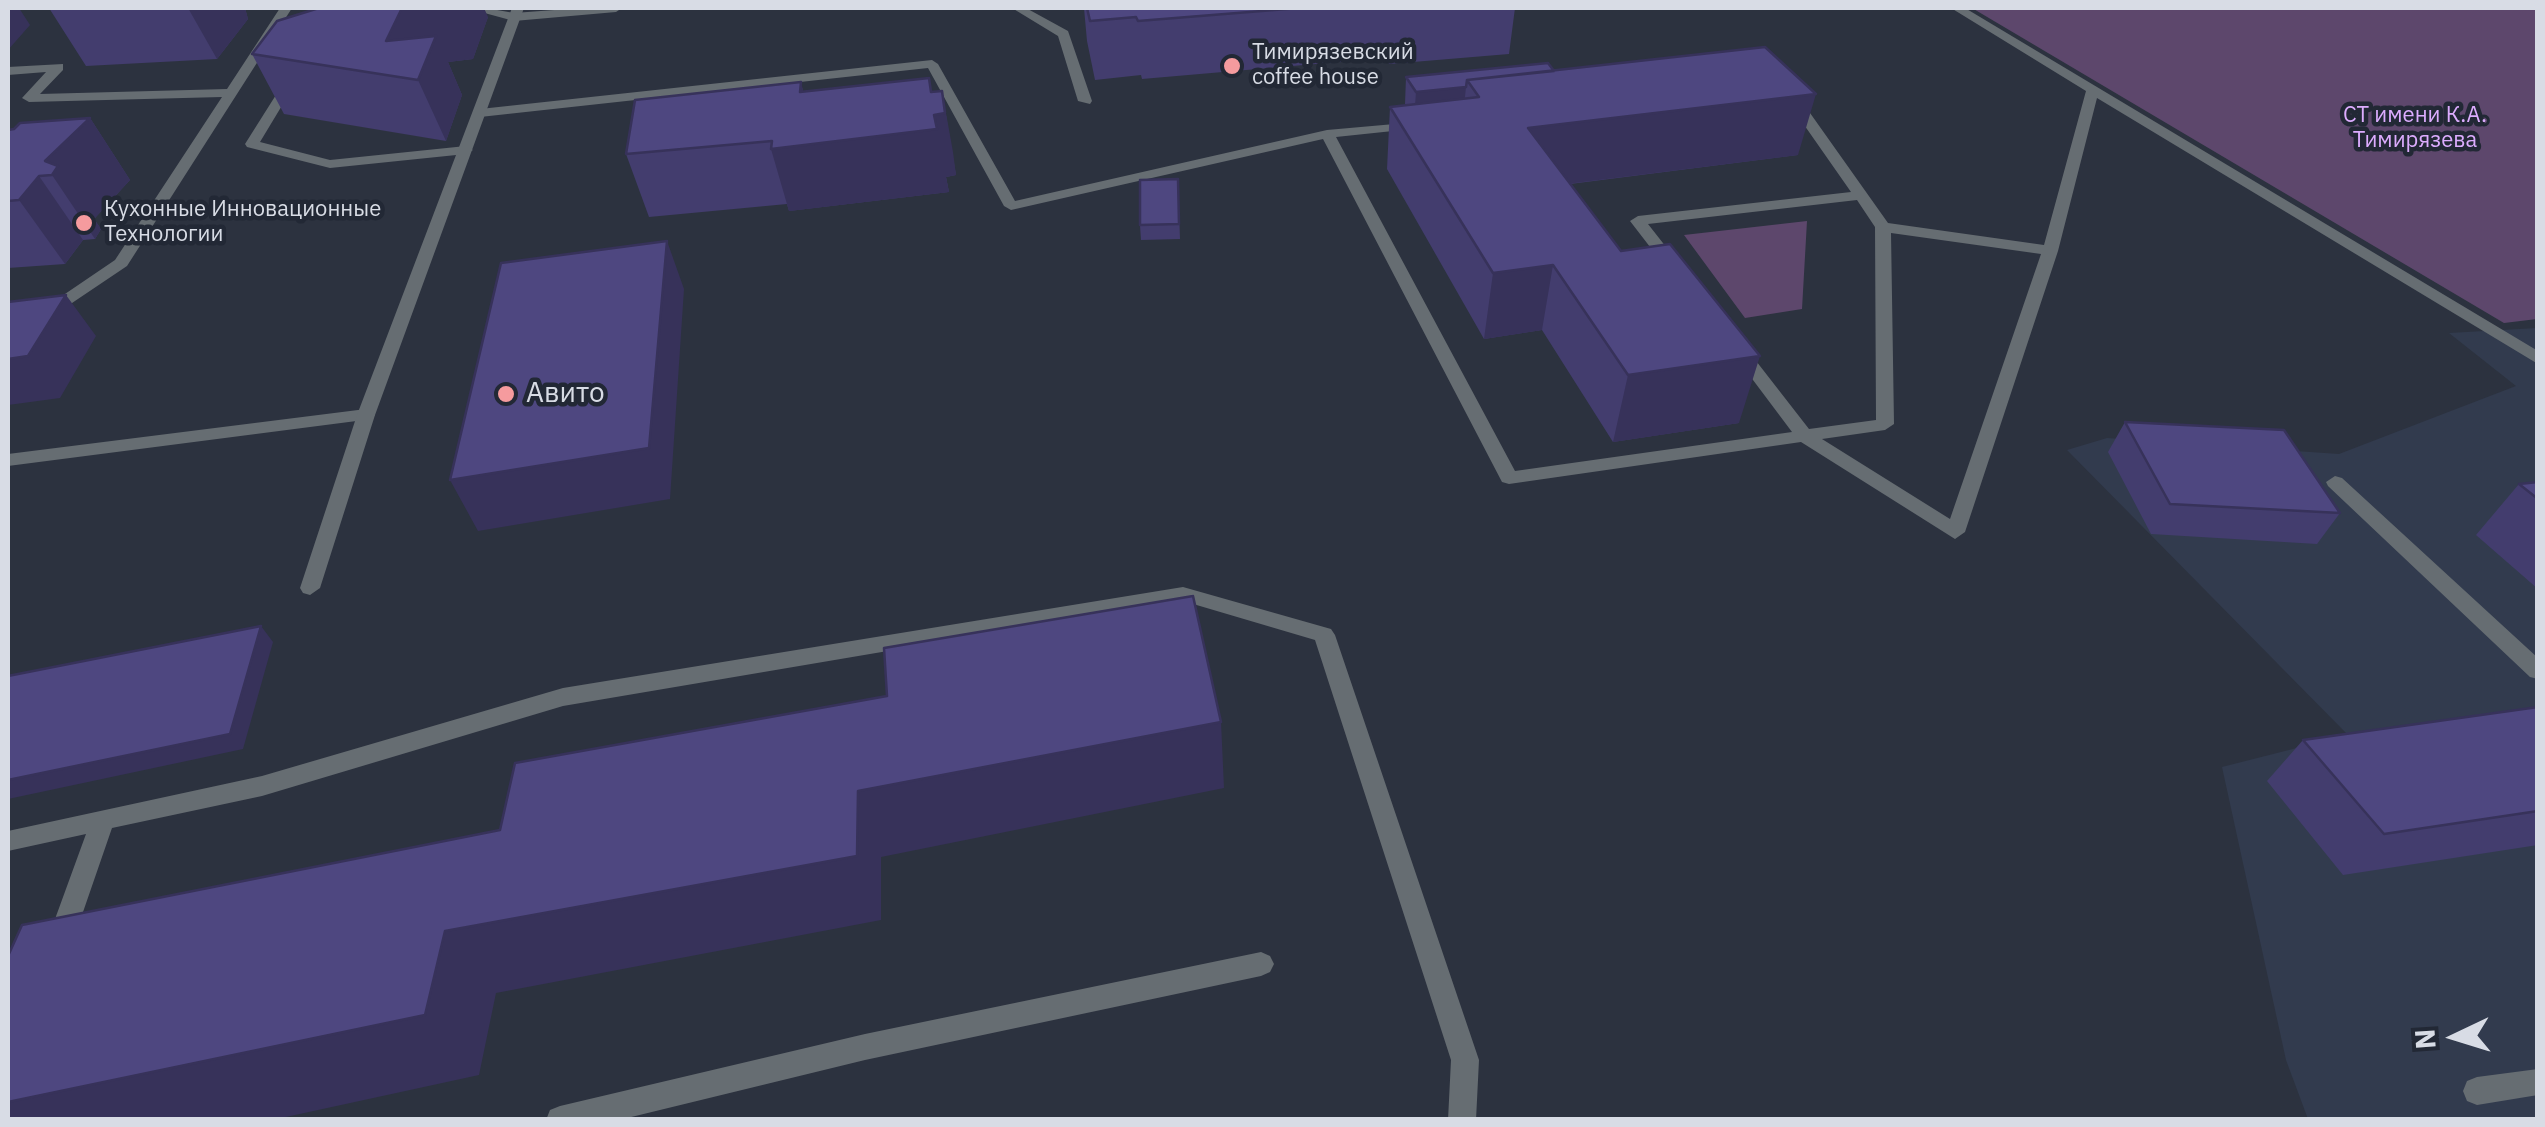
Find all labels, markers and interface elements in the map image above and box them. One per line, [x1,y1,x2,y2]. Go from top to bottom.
place label: Тимирязевский coffee house [1252,40,1414,91]
marker: Тимирязевский coffee house [1221,55,1243,77]
park label: СТ имени К.А. Тимирязева [2343,103,2487,154]
place label: Кухонные Инновационные Технологии [104,197,381,248]
marker: Кухонные Инновационные Технологии [73,212,95,234]
place label: Авито [526,377,605,411]
marker: Авито [495,383,517,405]
north arrow [2405,987,2505,1087]
text: N [2405,1028,2444,1051]

